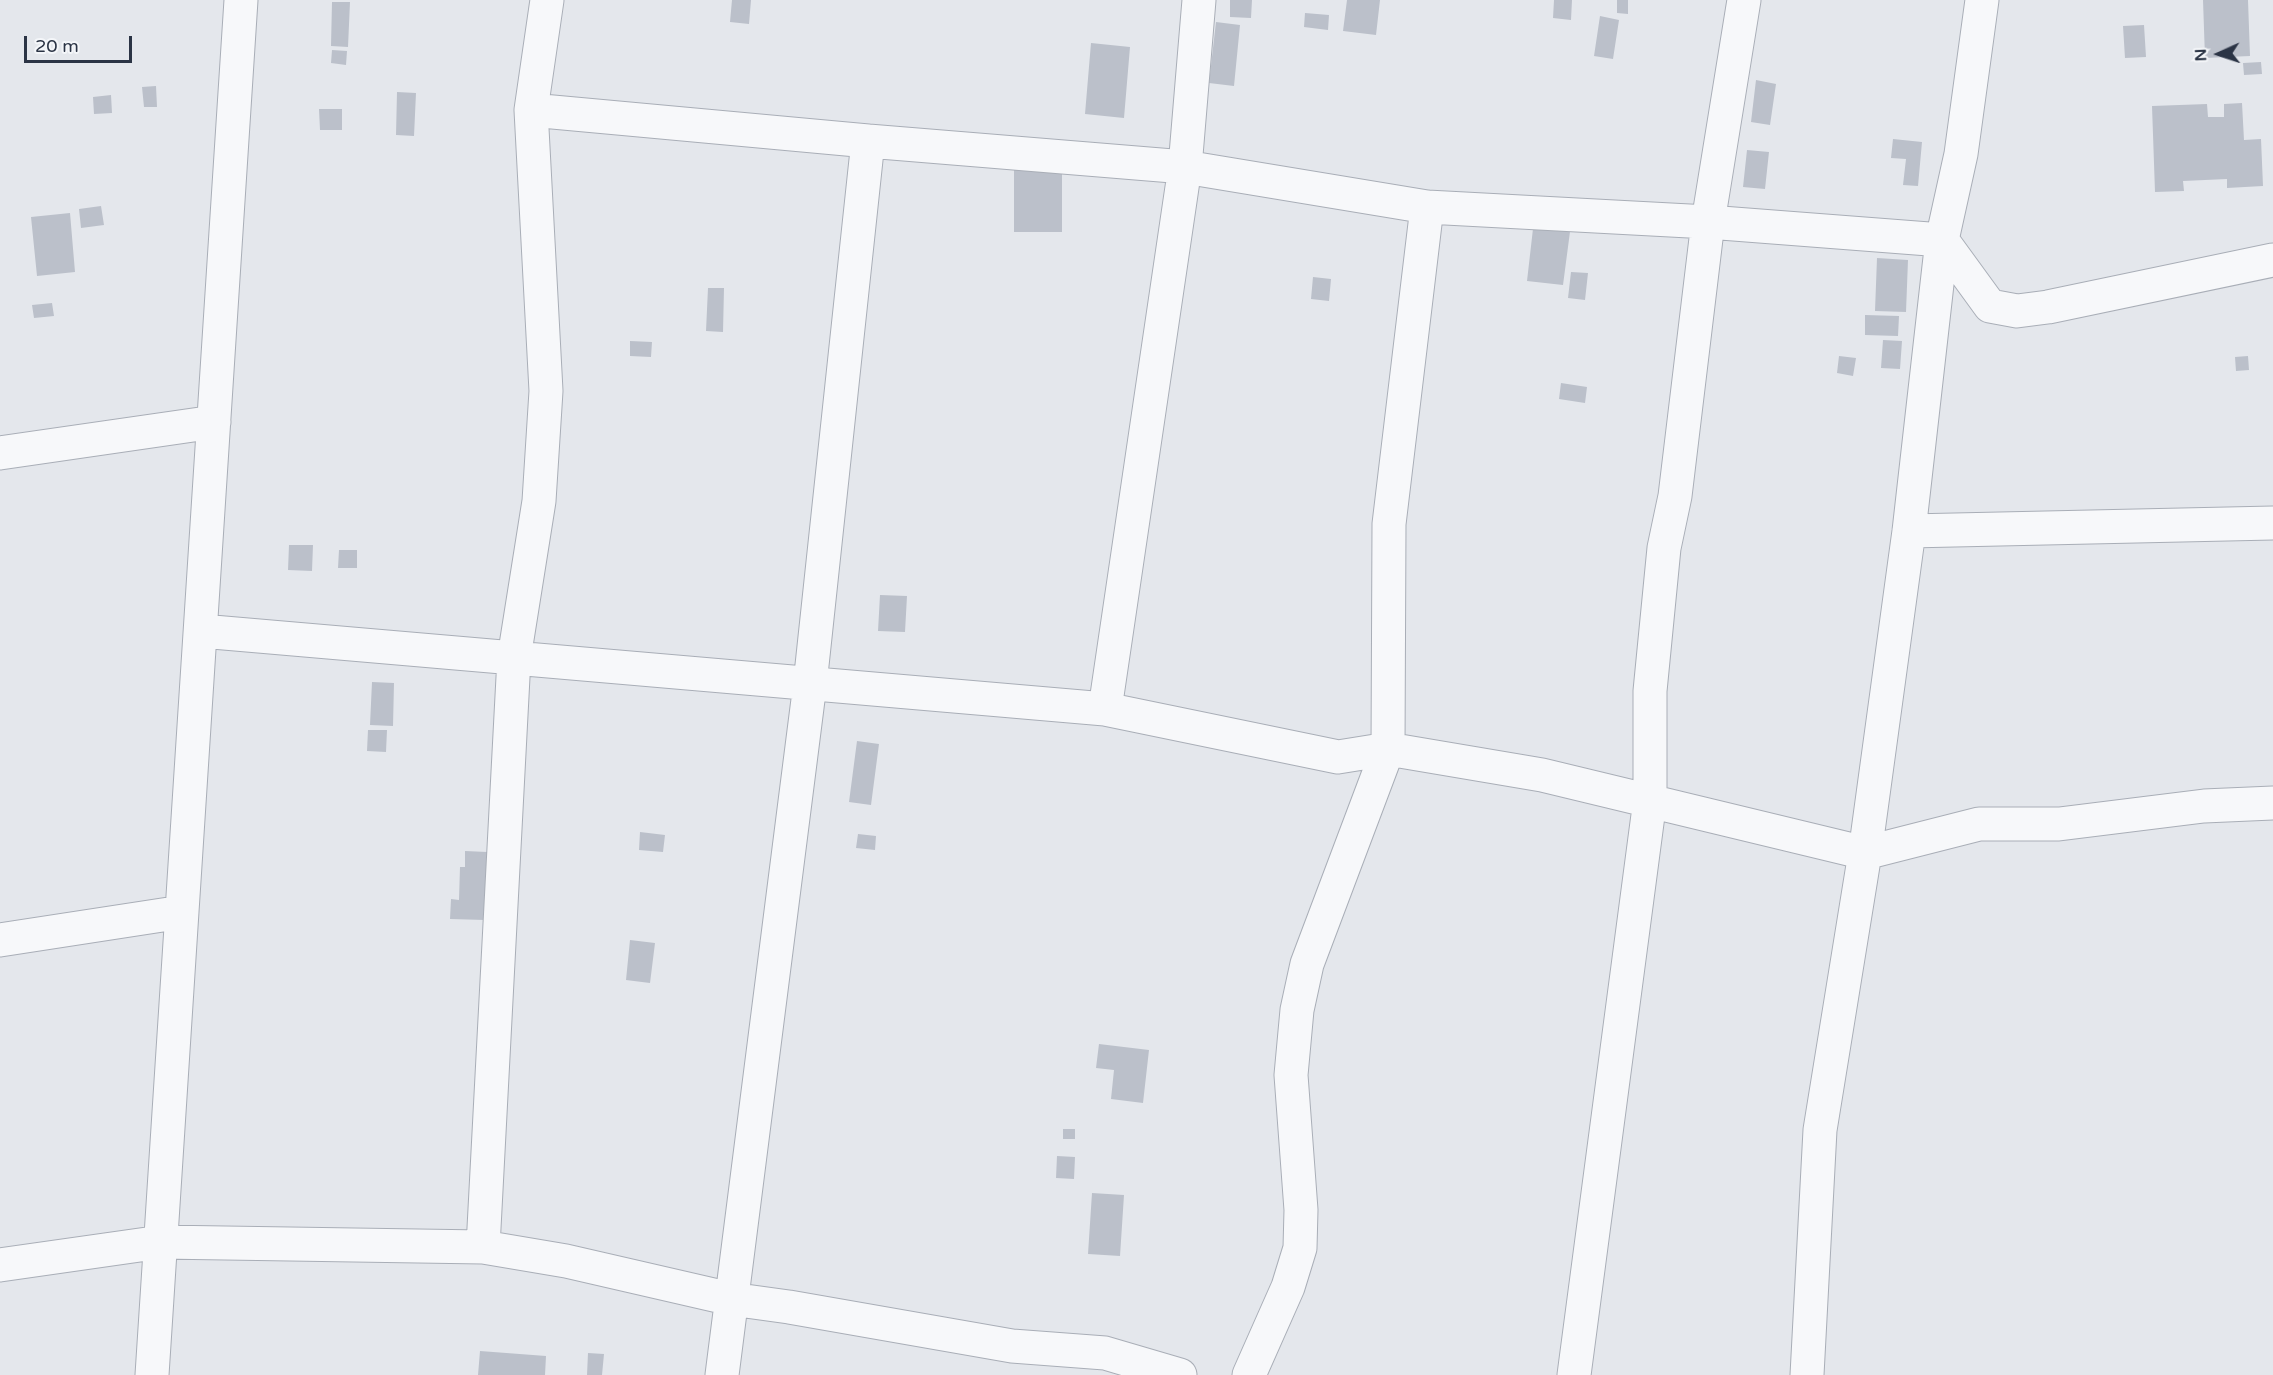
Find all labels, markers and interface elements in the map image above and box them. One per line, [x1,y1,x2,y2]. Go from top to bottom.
scale bar [27,24,135,62]
north arrow [2189,24,2249,84]
text: 20 m [35,35,79,57]
text: N [2191,48,2211,62]

